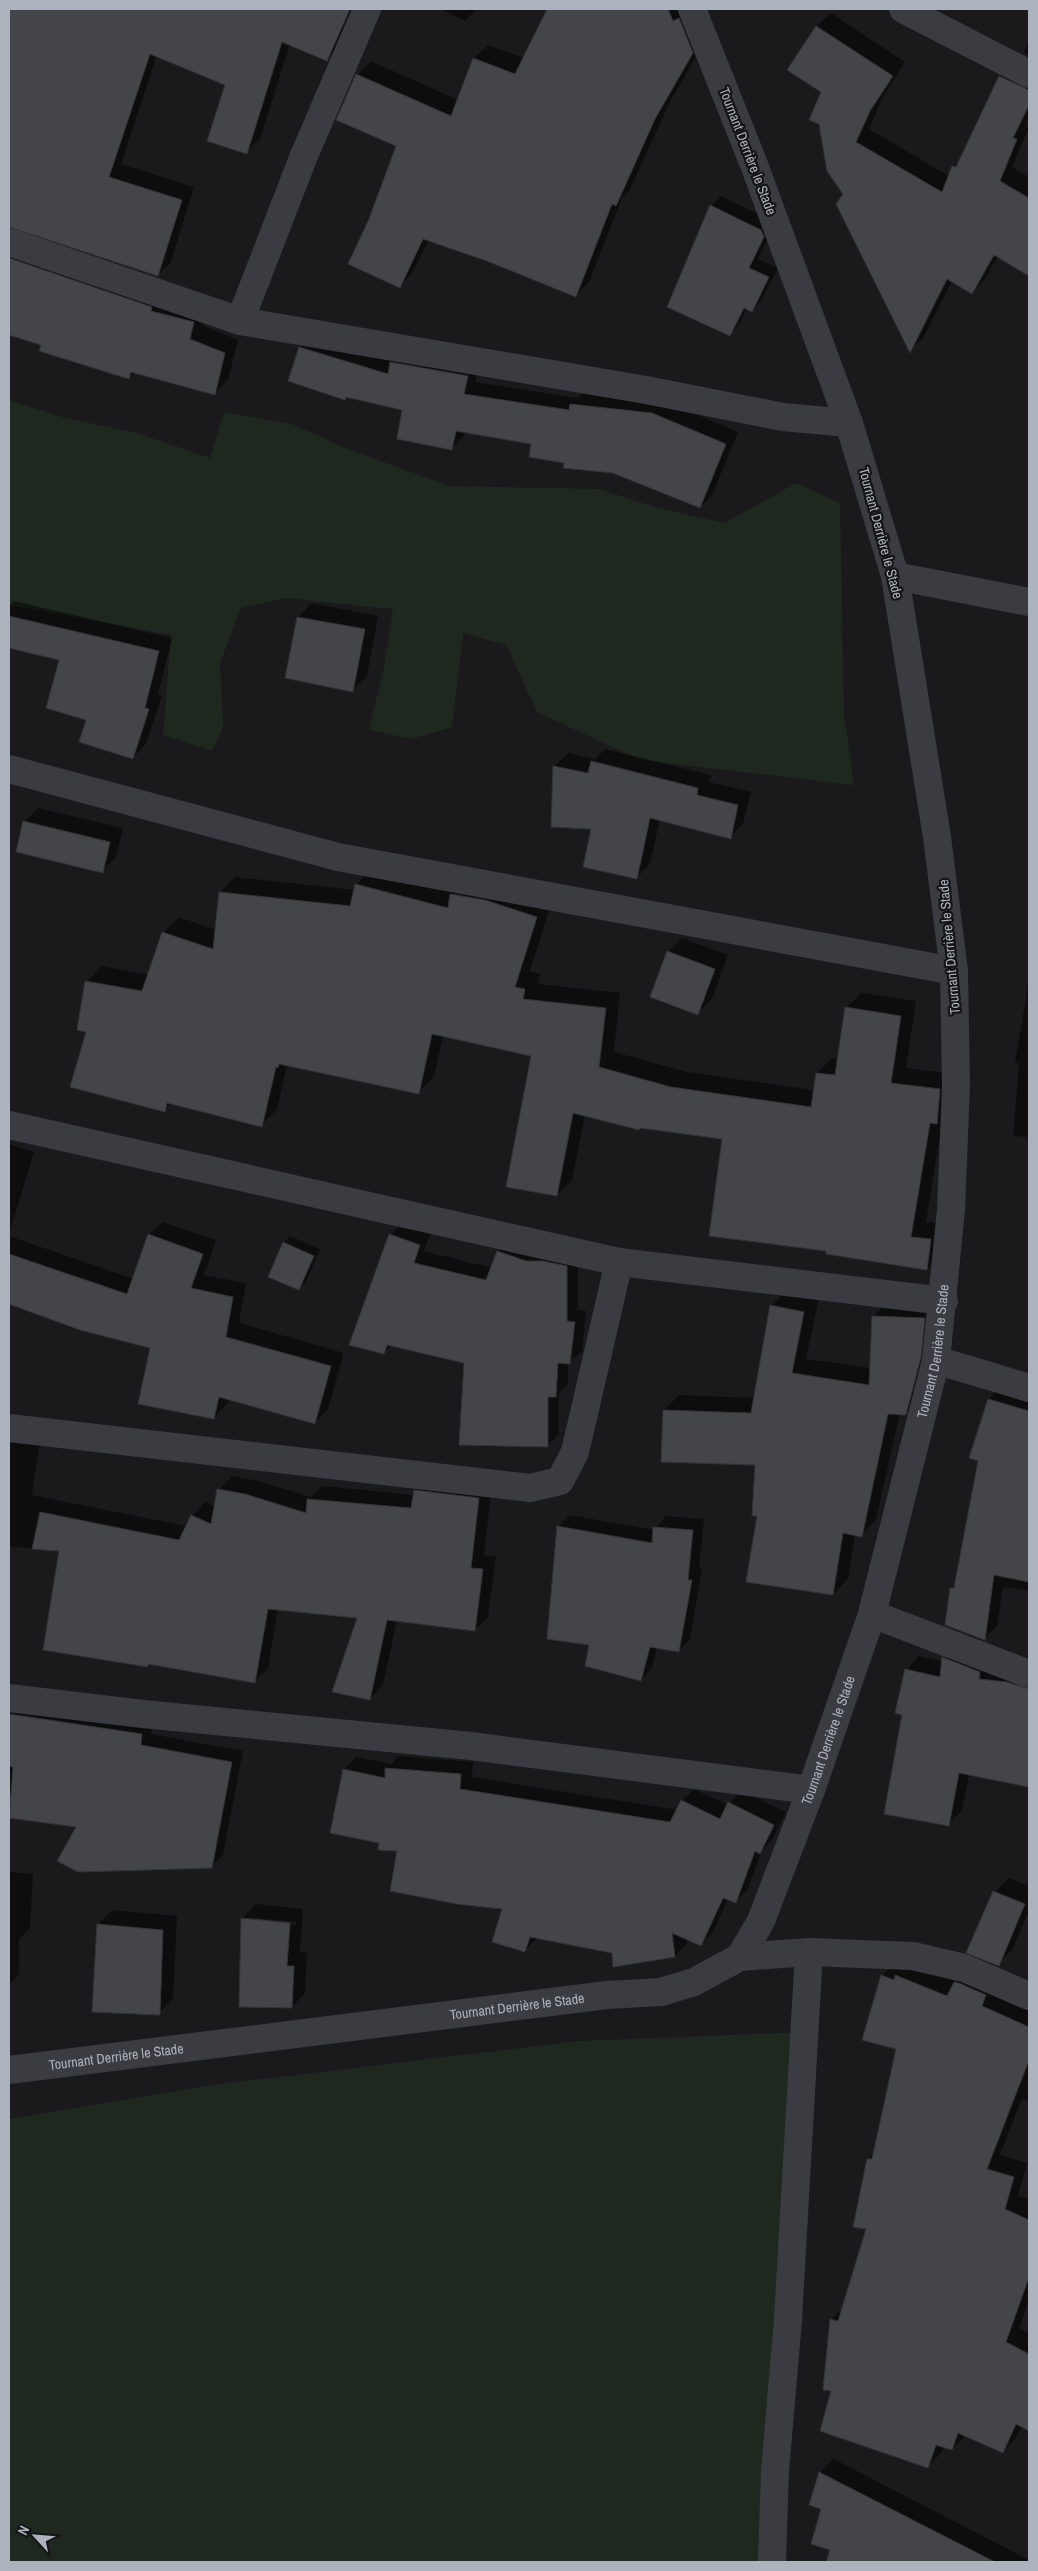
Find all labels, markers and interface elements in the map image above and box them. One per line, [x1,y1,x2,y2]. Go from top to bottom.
street label: Tournant Derrière le Stade [715,85,781,217]
street label: Tournant Derrière le Stade [855,465,907,601]
street label: Tournant Derrière le Stade [934,879,964,1015]
street label: Tournant Derrière le Stade [913,1283,953,1420]
street label: Tournant Derrière le Stade [797,1673,859,1807]
street label: Tournant Derrière le Stade [449,1989,585,2024]
street label: Tournant Derrière le Stade [48,2039,185,2074]
north arrow [10,2511,60,2561]
text: N [13,2523,33,2538]

